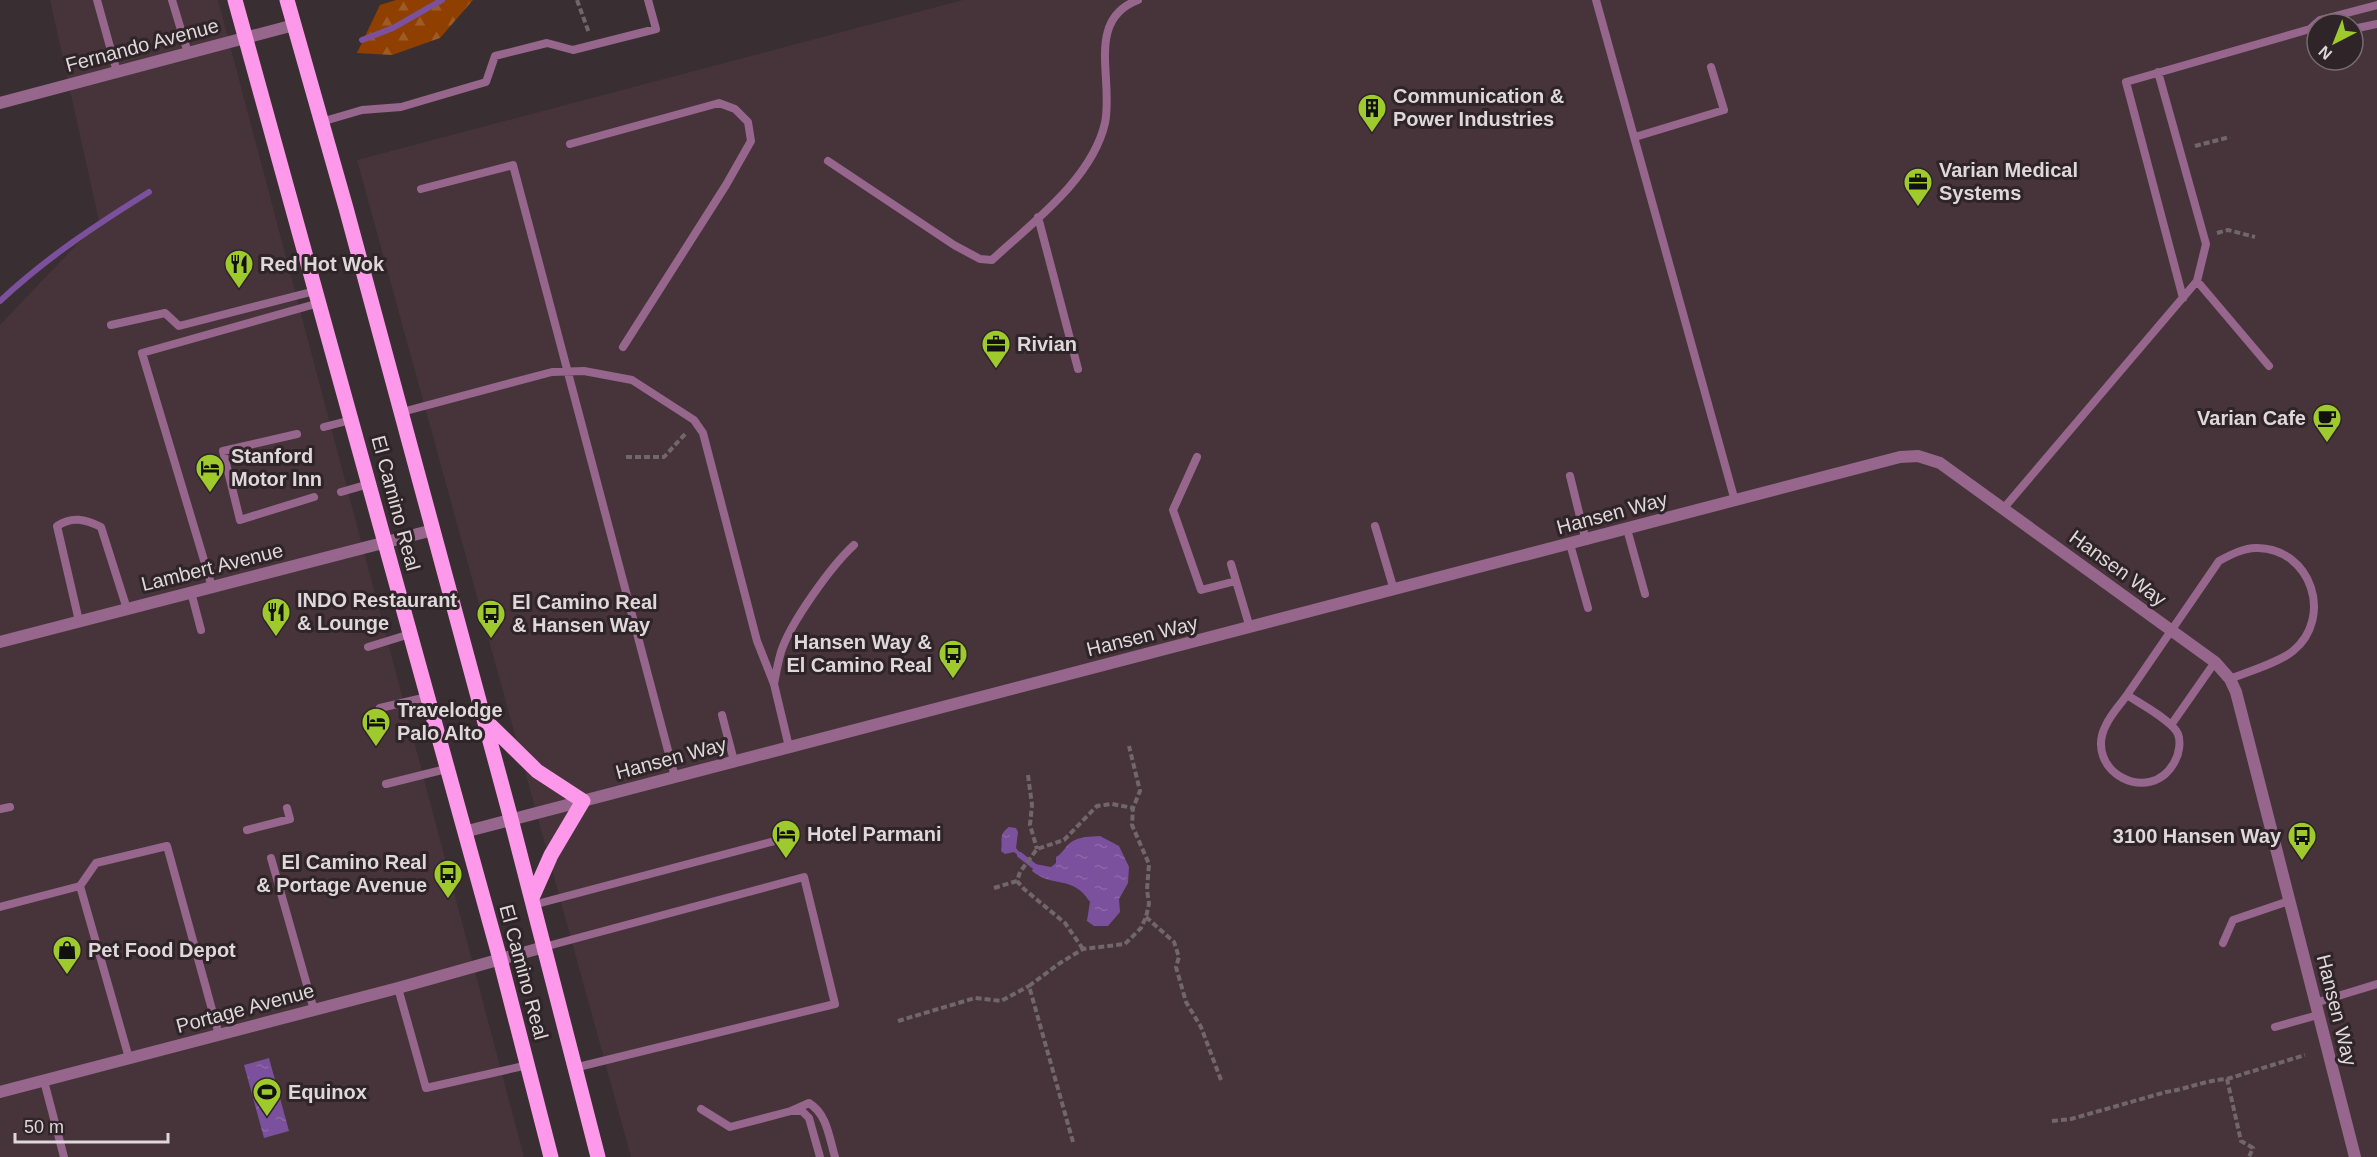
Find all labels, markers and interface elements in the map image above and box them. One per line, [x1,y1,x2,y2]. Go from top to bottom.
north arrow [2305,12,2365,72]
street label: Fernando Avenue [63,14,221,76]
text: N [2315,43,2335,63]
place label: Communication & Power Industries [1393,85,1564,130]
building icon: Communication & Power Industries [1356,92,1388,134]
place label: Varian Medical Systems [1939,159,2078,204]
office icon: Varian Medical Systems [1902,166,1934,208]
restaurant icon: Red Hot Wok [223,248,255,290]
place label: Red Hot Wok [260,253,385,275]
office icon: Rivian [980,328,1012,370]
place label: Rivian [1017,333,1077,355]
cafe icon: Varian Cafe [2311,402,2343,444]
place label: Varian Cafe [2197,407,2306,429]
street label: El Camino Real [367,433,425,573]
place label: Stanford Motor Inn [231,445,322,490]
hotel icon: Stanford Motor Inn [194,452,226,494]
street label: Hansen Way [1554,488,1670,538]
street label: Hansen Way [2066,526,2170,610]
street label: Lambert Avenue [139,539,285,595]
place label: INDO Restaurant & Lounge [297,589,457,634]
place label: El Camino Real & Hansen Way [512,591,658,636]
restaurant icon: INDO Restaurant & Lounge [260,596,292,638]
bus stop icon: El Camino Real & Hansen Way [475,598,507,640]
street label: Hansen Way [1084,612,1200,660]
place label: Hansen Way & El Camino Real [786,631,932,676]
bus stop icon: Hansen Way & El Camino Real [937,638,969,680]
place label: Travelodge Palo Alto [397,699,503,744]
hotel icon: Travelodge Palo Alto [360,706,392,748]
street label: Hansen Way [613,733,729,783]
hotel icon: Hotel Parmani [770,818,802,860]
bus stop icon: 3100 Hansen Way [2286,820,2318,862]
place label: Hotel Parmani [807,823,941,845]
place label: 3100 Hansen Way [2113,825,2282,847]
place label: El Camino Real & Portage Avenue [256,851,427,896]
bus stop icon: El Camino Real & Portage Avenue [432,858,464,900]
street label: El Camino Real [495,902,553,1042]
shop icon: Pet Food Depot [51,934,83,976]
place label: Pet Food Depot [88,939,236,961]
street label: Hansen Way [2313,952,2361,1068]
street label: Portage Avenue [174,979,316,1037]
sports icon: Equinox [251,1076,283,1118]
place label: Equinox [288,1081,367,1103]
scale bar [15,1106,168,1144]
text: 50 m [24,1117,64,1137]

